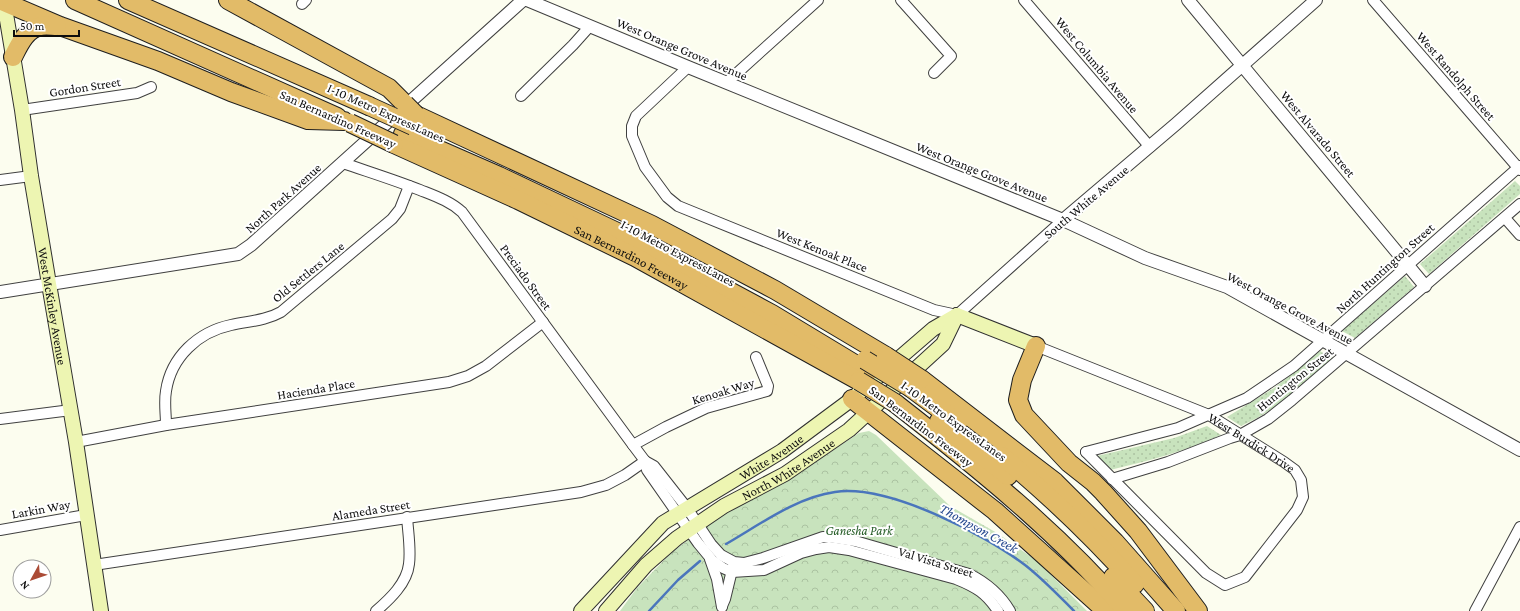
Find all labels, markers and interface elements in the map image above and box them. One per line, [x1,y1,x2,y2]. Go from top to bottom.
scale bar [14,12,79,38]
street label: West Columbia Avenue [1052,14,1142,116]
street label: West Orange Grove Avenue [614,15,750,84]
text: 50 m [20,19,45,33]
street label: West Randolph Street [1413,29,1499,124]
street label: Gordon Street [48,74,123,100]
street label: I-10 Metro ExpressLanes [325,80,447,146]
street label: San Bernardino Freeway [277,87,399,152]
street label: West Alvarado Street [1277,88,1359,181]
street label: West Orange Grove Avenue [914,139,1050,205]
street label: North Park Avenue [242,160,324,236]
street label: South White Avenue [1041,162,1132,242]
street label: I-10 Metro ExpressLanes [618,217,738,289]
street label: North Huntington Street [1333,219,1438,316]
street label: San Bernardino Freeway [572,221,692,293]
street label: West Kenoak Place [774,225,870,275]
street label: Old Settlers Lane [269,238,347,306]
street label: Preciado Street [497,241,555,313]
street label: West McKinley Avenue [36,246,70,366]
street label: West Orange Grove Avenue [1224,268,1356,348]
street label: Huntington Street [1254,343,1337,414]
street label: Kenoak Way [690,374,757,408]
street label: Hacienda Place [276,375,356,403]
street label: I-10 Metro ExpressLanes [898,378,1010,464]
street label: San Bernardino Freeway [866,382,977,470]
street label: West Burdick Drive [1206,409,1298,475]
street label: White Avenue [736,430,806,483]
street label: North White Avenue [739,435,838,503]
street label: Larkin Way [10,496,73,522]
street label: Alameda Street [331,496,412,524]
water label: Thompson Creek [937,500,1022,556]
park label: Ganesha Park [825,523,894,538]
street label: Val Vista Street [897,543,976,581]
north arrow [12,559,52,599]
text: N [17,578,31,592]

